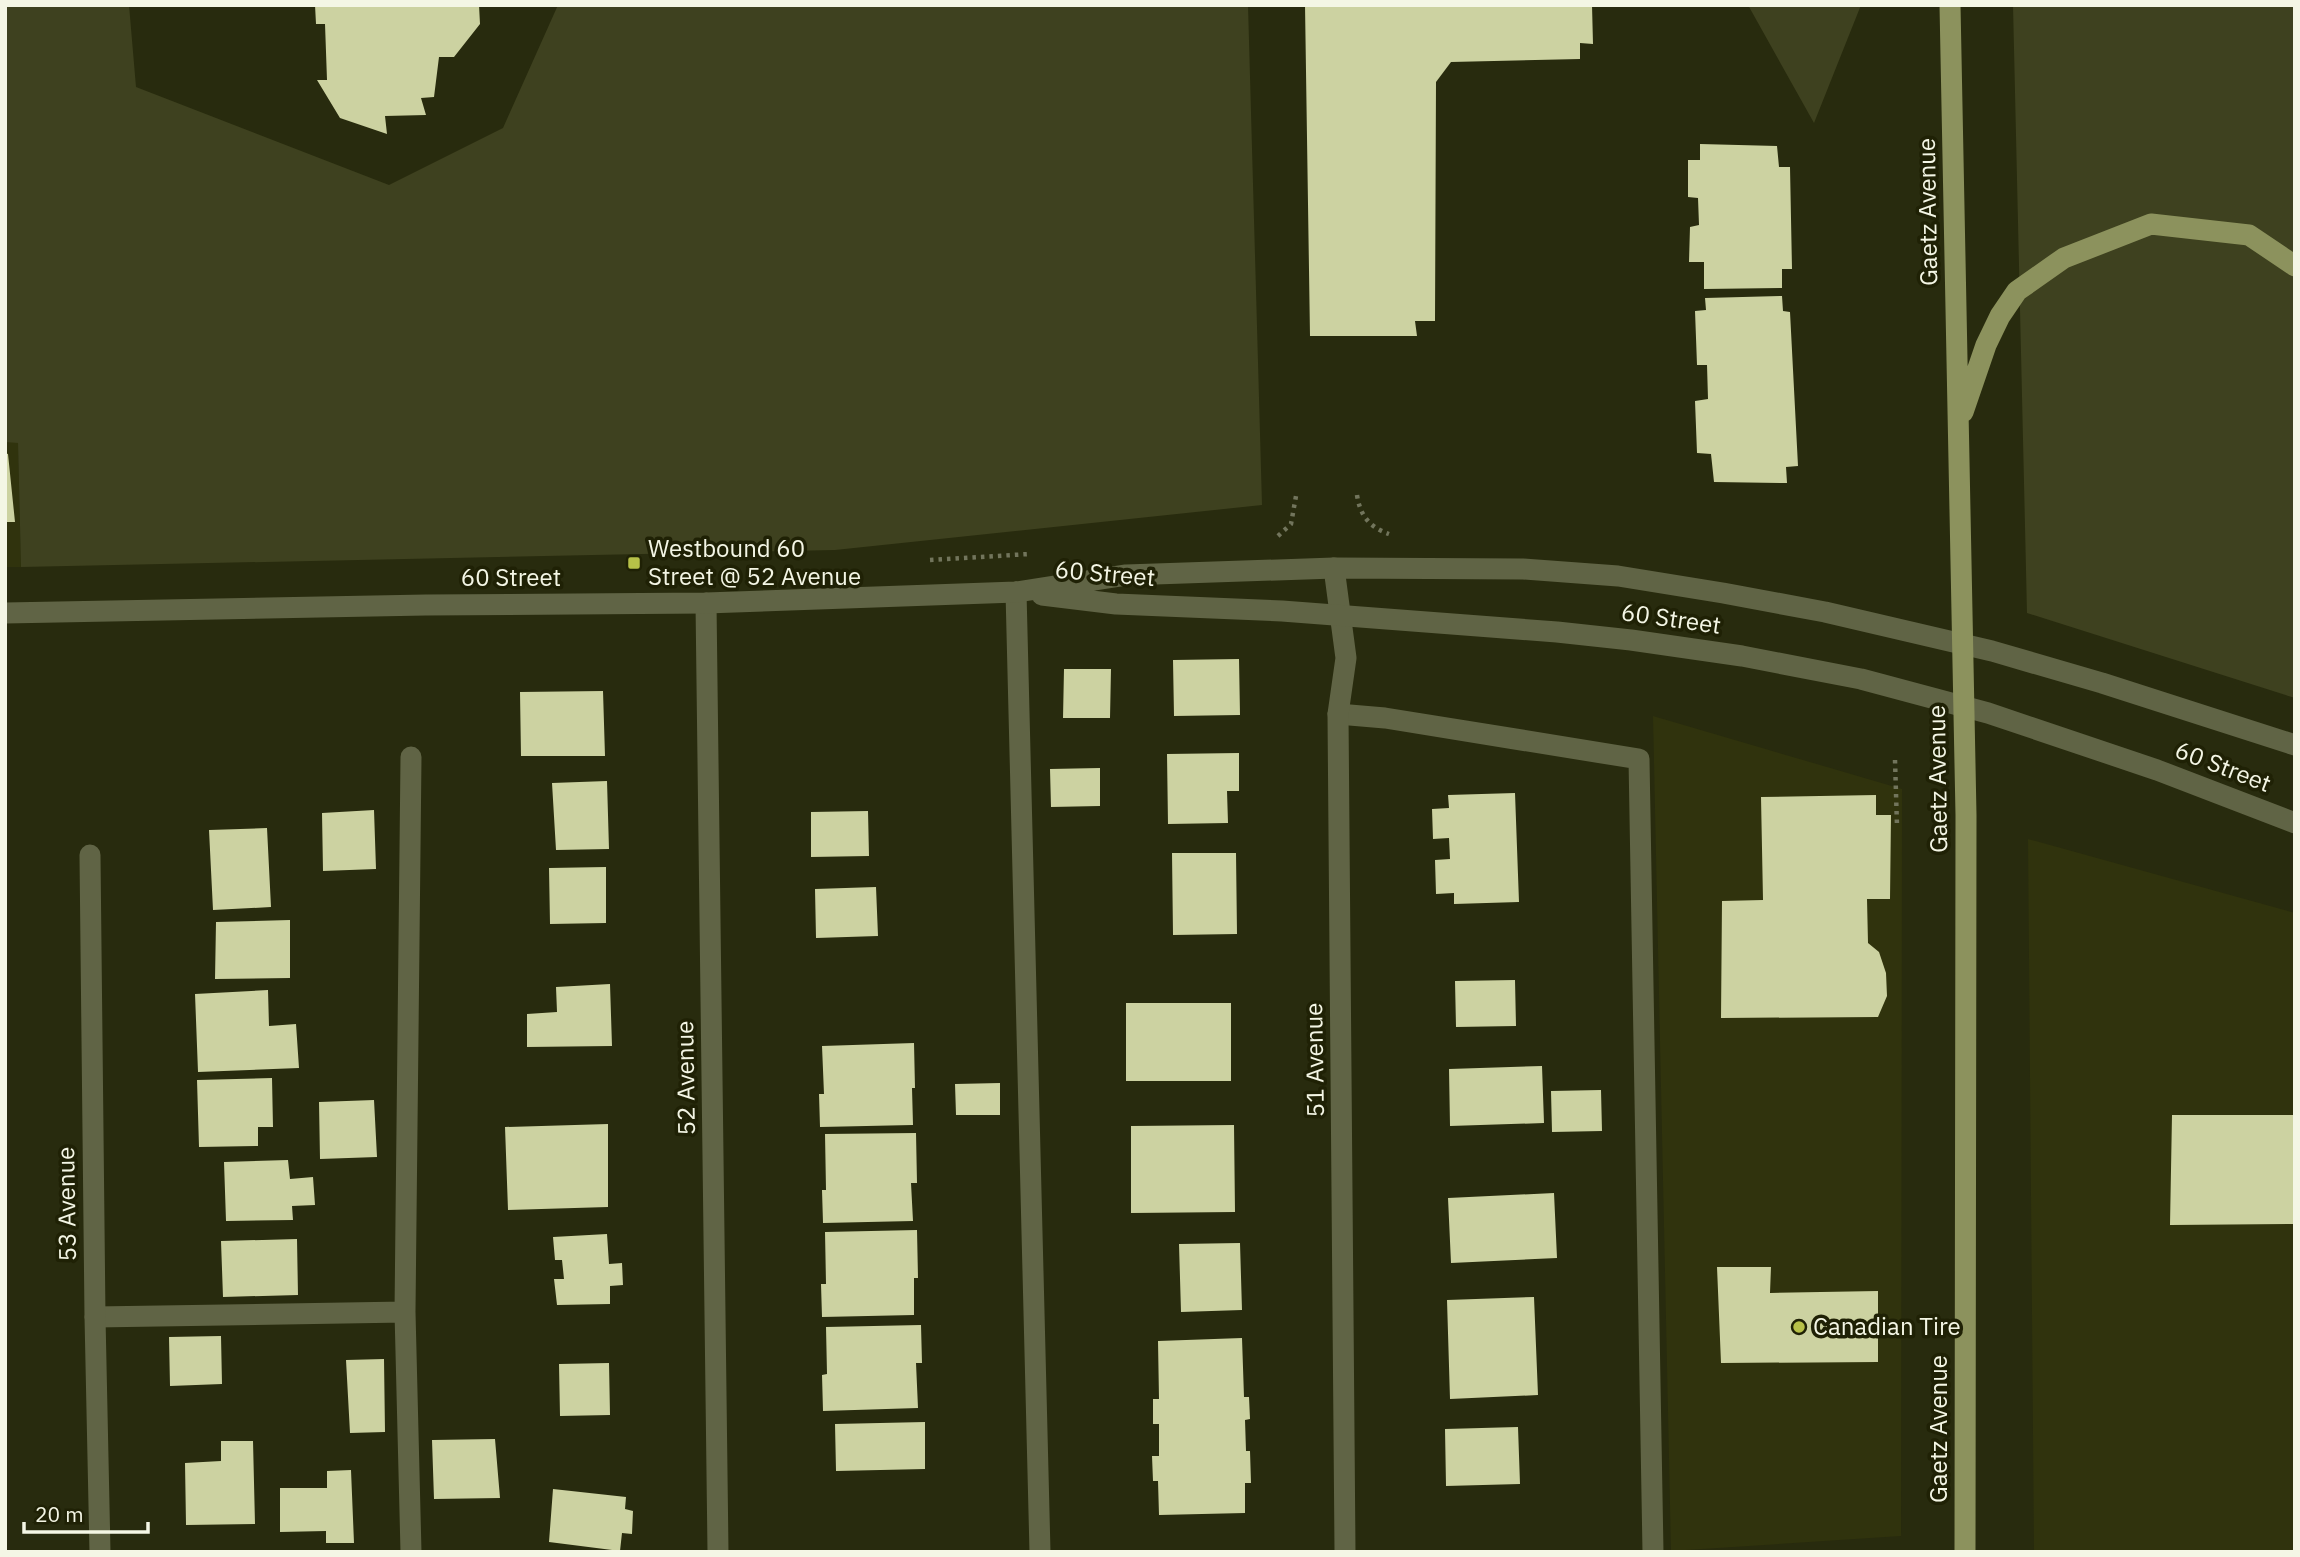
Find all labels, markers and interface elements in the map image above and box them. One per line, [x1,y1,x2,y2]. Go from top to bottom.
street label: Gaetz Avenue [1910,138,1944,286]
place label: Westbound 60 Street @ 52 Avenue [648,532,861,592]
street label: 60 Street [1054,553,1156,593]
marker: Westbound 60 Street @ 52 Avenue [626,555,642,571]
street label: 60 Street [461,561,561,593]
street label: 60 Street [1619,595,1723,641]
street label: Gaetz Avenue [1920,705,1954,853]
street label: 60 Street [2171,733,2276,799]
street label: 51 Avenue [1297,1002,1331,1118]
street label: 52 Avenue [668,1020,702,1136]
street label: 53 Avenue [49,1146,83,1262]
place label: Canadian Tire [1813,1310,1961,1342]
marker: Canadian Tire [1791,1319,1807,1335]
street label: Gaetz Avenue [1922,1355,1954,1503]
scale bar [24,1490,149,1534]
text: 20 m [35,1500,84,1528]

